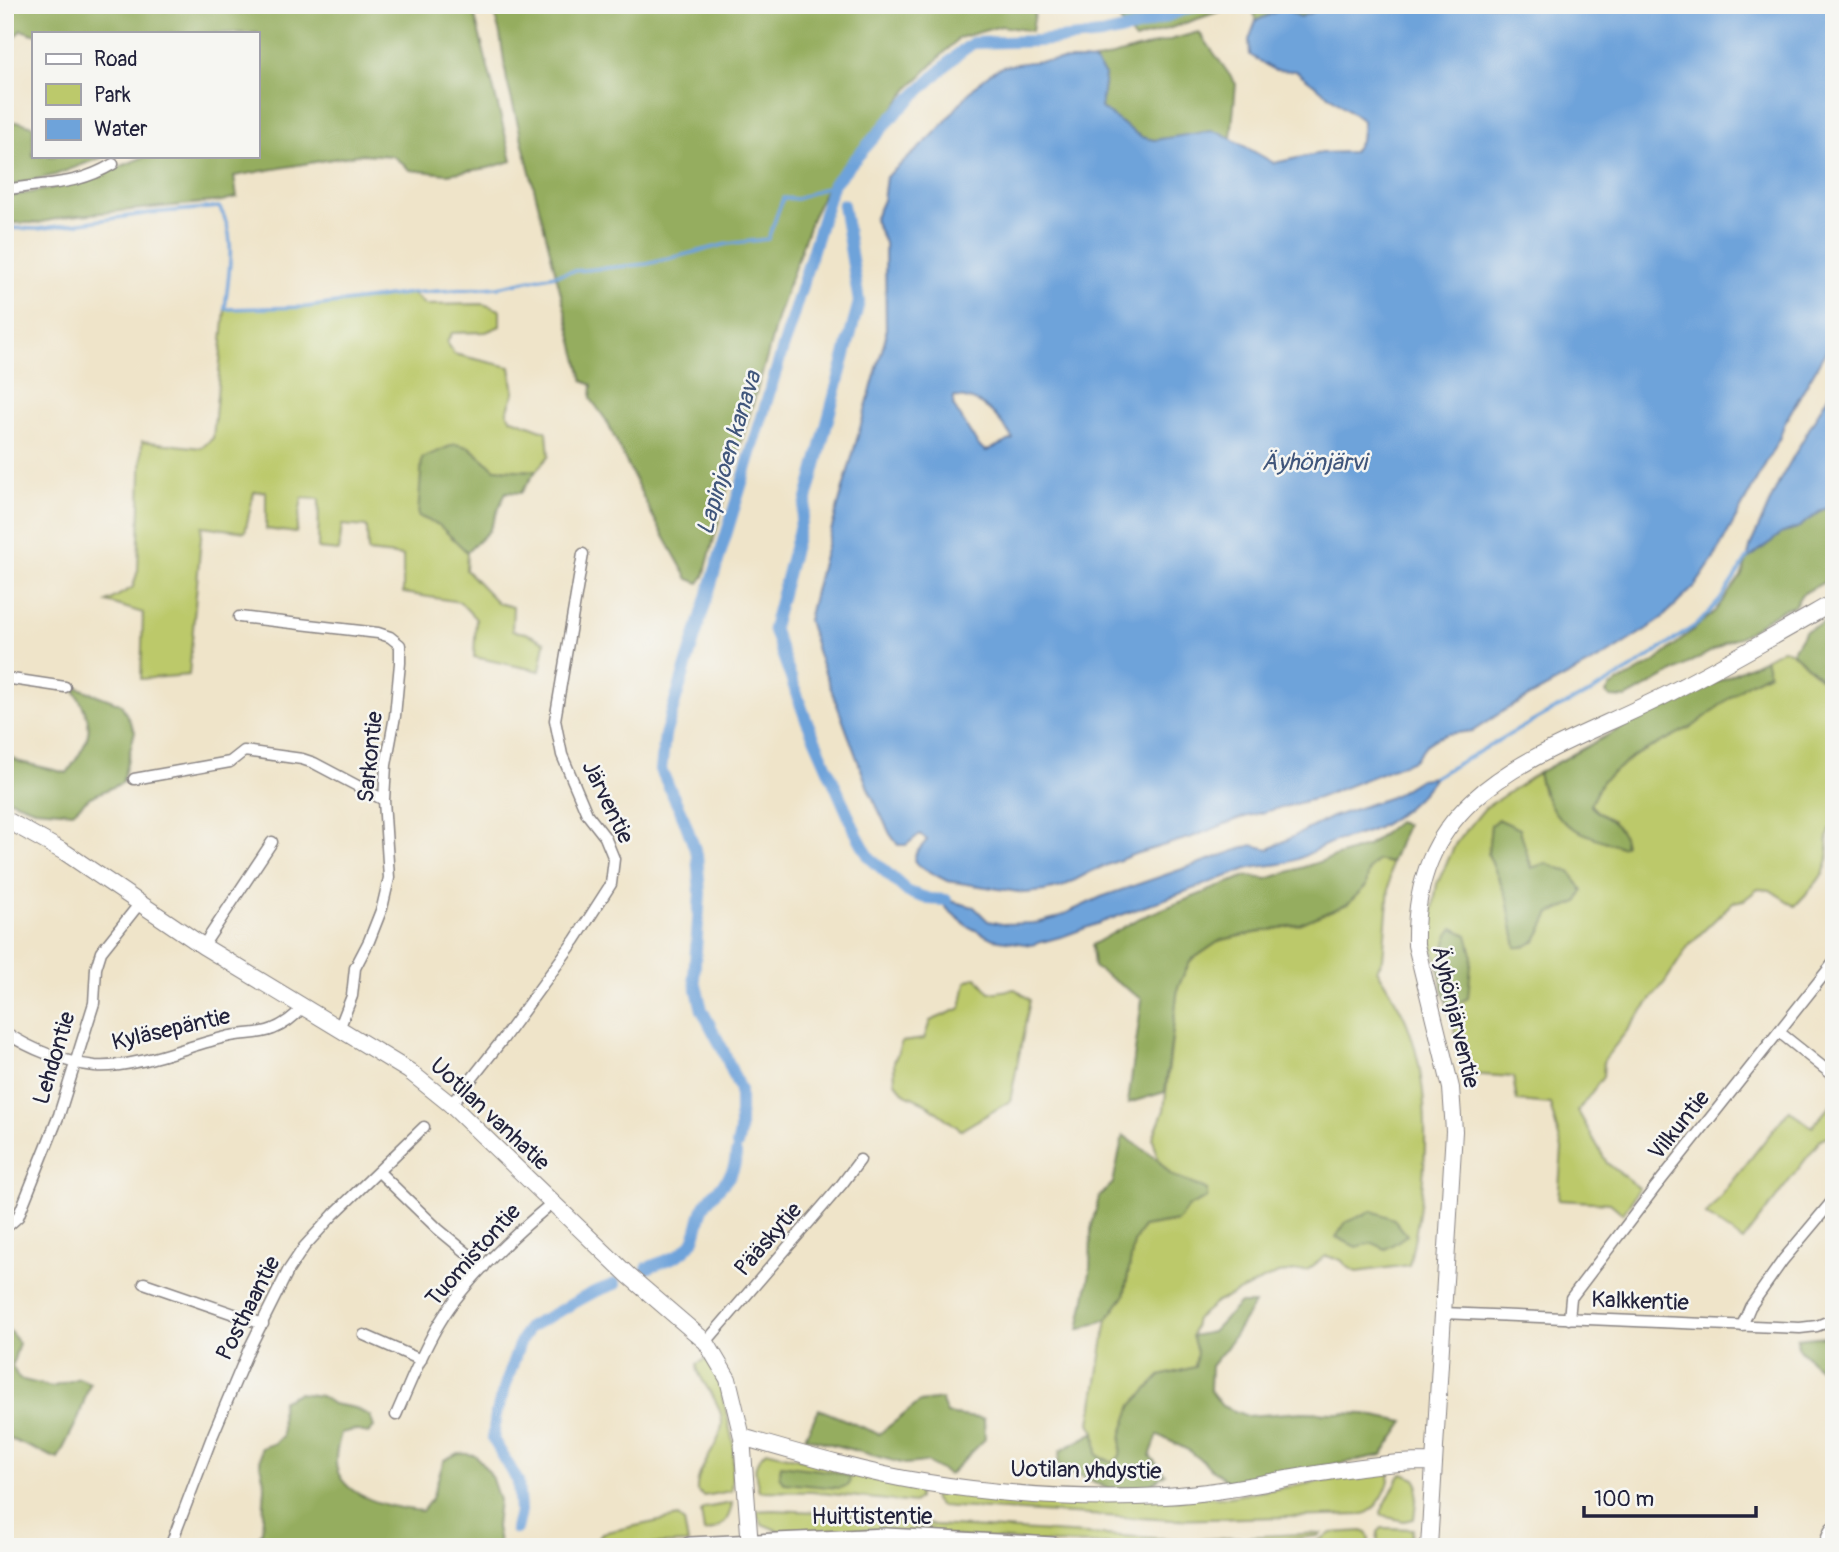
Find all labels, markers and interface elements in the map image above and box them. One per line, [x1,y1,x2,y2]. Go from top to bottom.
legend [32,32,259,158]
text: Road [94,46,138,73]
text: Park [94,82,131,109]
text: Water [94,116,148,143]
water label: Lapinjoen kanava [690,366,768,538]
water label: Äyhönjärvi [1262,448,1370,477]
street label: Sarkontie [351,709,389,804]
street label: Järventie [575,756,641,849]
street label: Äyhönjärventie [1426,943,1487,1091]
street label: Kyläsepäntie [109,1001,234,1057]
street label: Lehdontie [26,1007,82,1108]
street label: Uotilan vanhatie [424,1051,556,1177]
street label: Vilkuntie [1642,1084,1716,1166]
street label: Pääskytie [728,1195,809,1282]
street label: Tuomistontie [419,1197,527,1313]
street label: Posthaantie [209,1250,287,1365]
street label: Kalkkentie [1591,1285,1690,1317]
street label: Uotilan yhdystie [1010,1454,1162,1486]
scale bar [1584,1475,1755,1519]
text: 100 m [1594,1486,1654,1513]
street label: Huittistentie [812,1502,933,1531]

